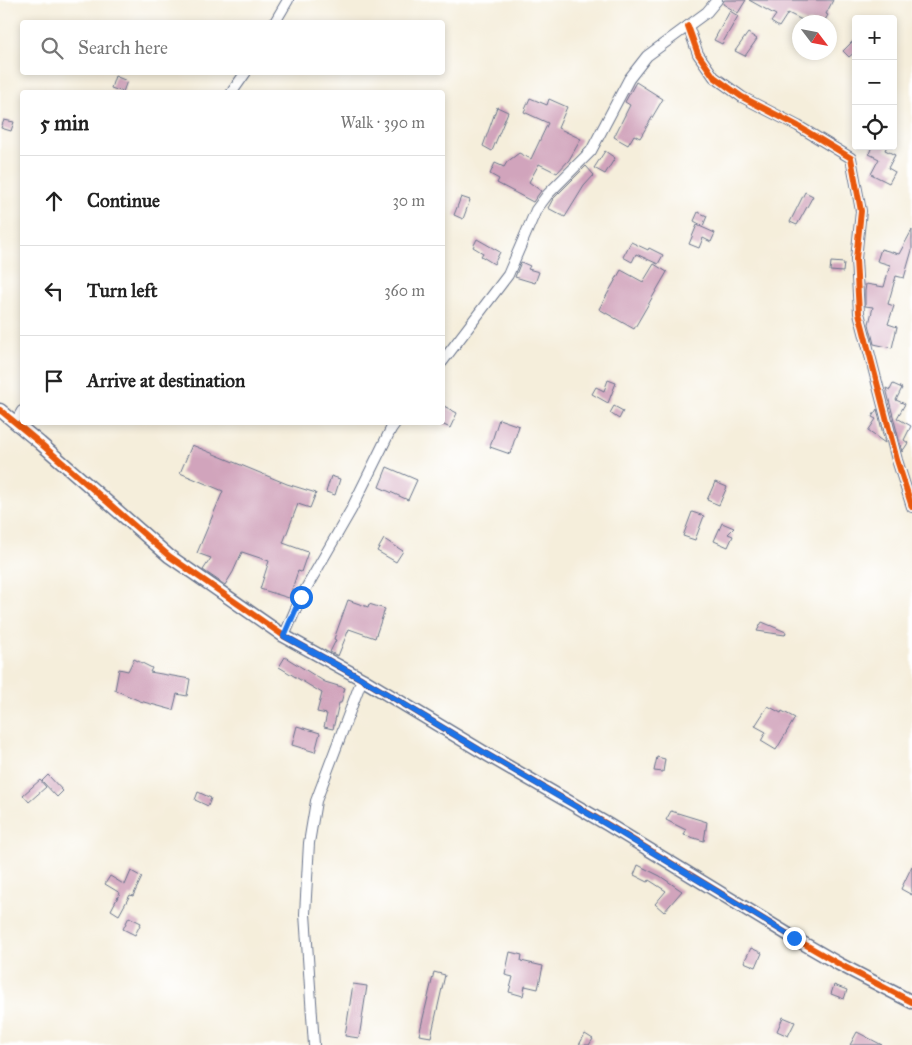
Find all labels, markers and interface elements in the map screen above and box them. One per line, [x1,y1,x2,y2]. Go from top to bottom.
north arrow [792,15,837,60]
map controls [852,15,897,150]
button: + [852,15,897,60]
search box [20,20,445,75]
icon: search [38,34,66,62]
text: Search here [78,36,168,59]
button: − [852,60,897,105]
button: locate [852,105,897,150]
text: 5 min [40,110,89,136]
text: Walk · 390 m [340,113,425,132]
icon: ahead [40,187,68,215]
text: Continue [87,189,160,212]
text: 30 m [392,191,425,210]
icon: left [40,277,68,305]
text: Turn left [87,279,157,302]
text: 360 m [384,281,425,300]
icon: arrive [40,367,68,395]
text: Arrive at destination [87,369,245,392]
route start [290,586,313,609]
route end [783,927,806,950]

